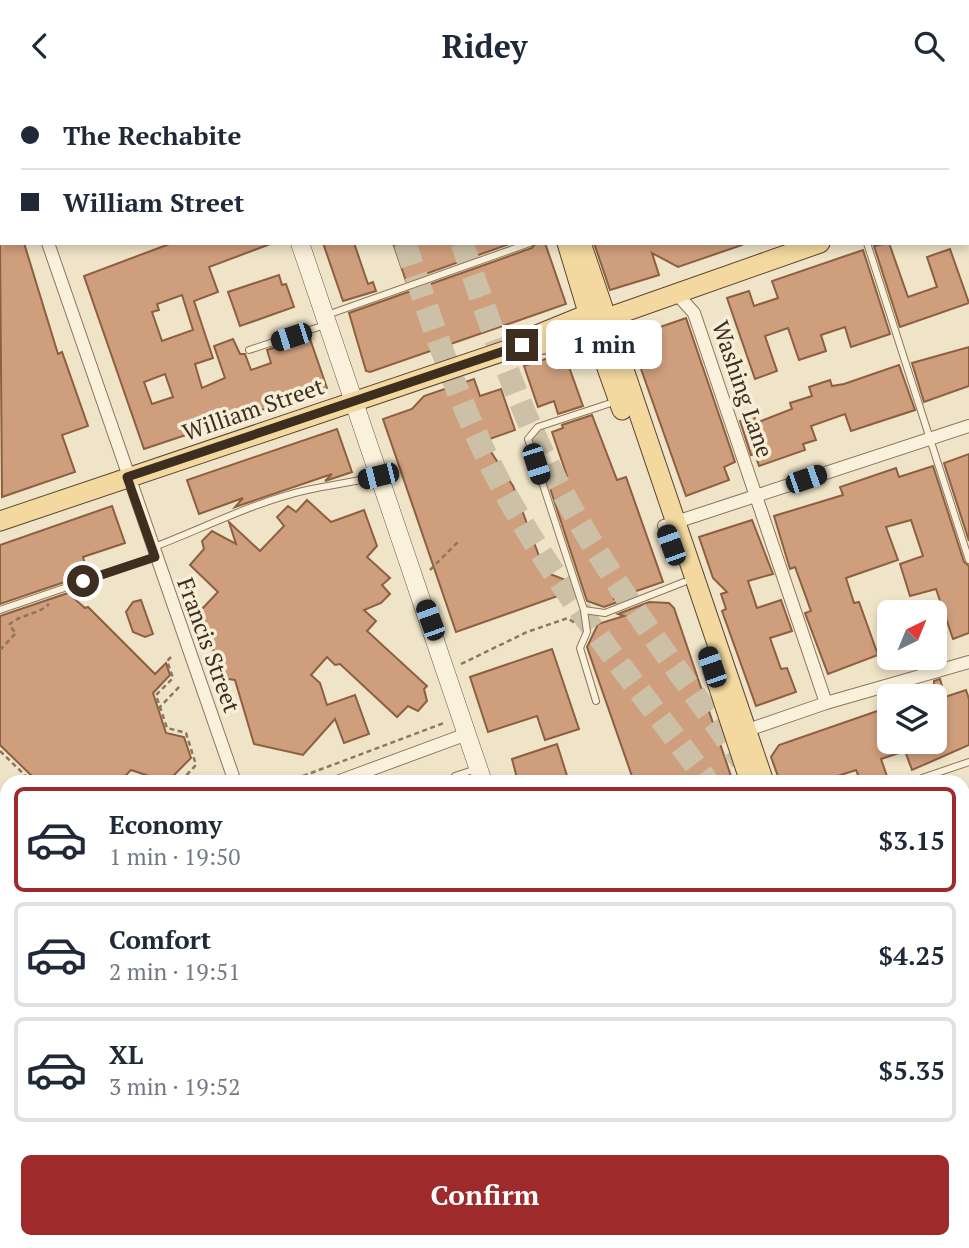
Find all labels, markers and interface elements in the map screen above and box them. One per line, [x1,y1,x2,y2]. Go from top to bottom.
text: Ridey [442,25,527,67]
icon: back [21,27,59,65]
icon: search [910,27,948,65]
text: The Rechabite [63,118,241,152]
text: William Street [63,185,244,219]
street label: Washing Lane [705,316,781,462]
car [268,321,315,353]
callout: 1 min [546,321,662,369]
route end [506,329,538,361]
text: 1 min [573,329,635,360]
street label: William Street [178,370,328,448]
car [520,441,553,487]
car [356,461,401,491]
car [783,462,830,496]
car [654,522,689,568]
route start [67,565,99,597]
street label: Francis Street [170,573,248,717]
car [413,597,448,643]
north arrow [877,600,947,670]
map controls [877,600,947,754]
car [696,644,729,690]
button: layers [877,684,947,754]
text: Economy [109,807,222,841]
icon: car [25,808,88,871]
text: $3.15 [879,823,945,857]
text: 1 min · 19:50 [109,841,241,872]
text: Comfort [109,922,211,956]
icon: car [25,923,88,986]
text: $4.25 [879,938,945,972]
text: 2 min · 19:51 [109,956,241,987]
text: XL [109,1037,143,1071]
icon: car [25,1038,88,1101]
text: $5.35 [879,1053,945,1087]
text: 3 min · 19:52 [109,1071,241,1102]
button: Confirm [21,1155,949,1235]

